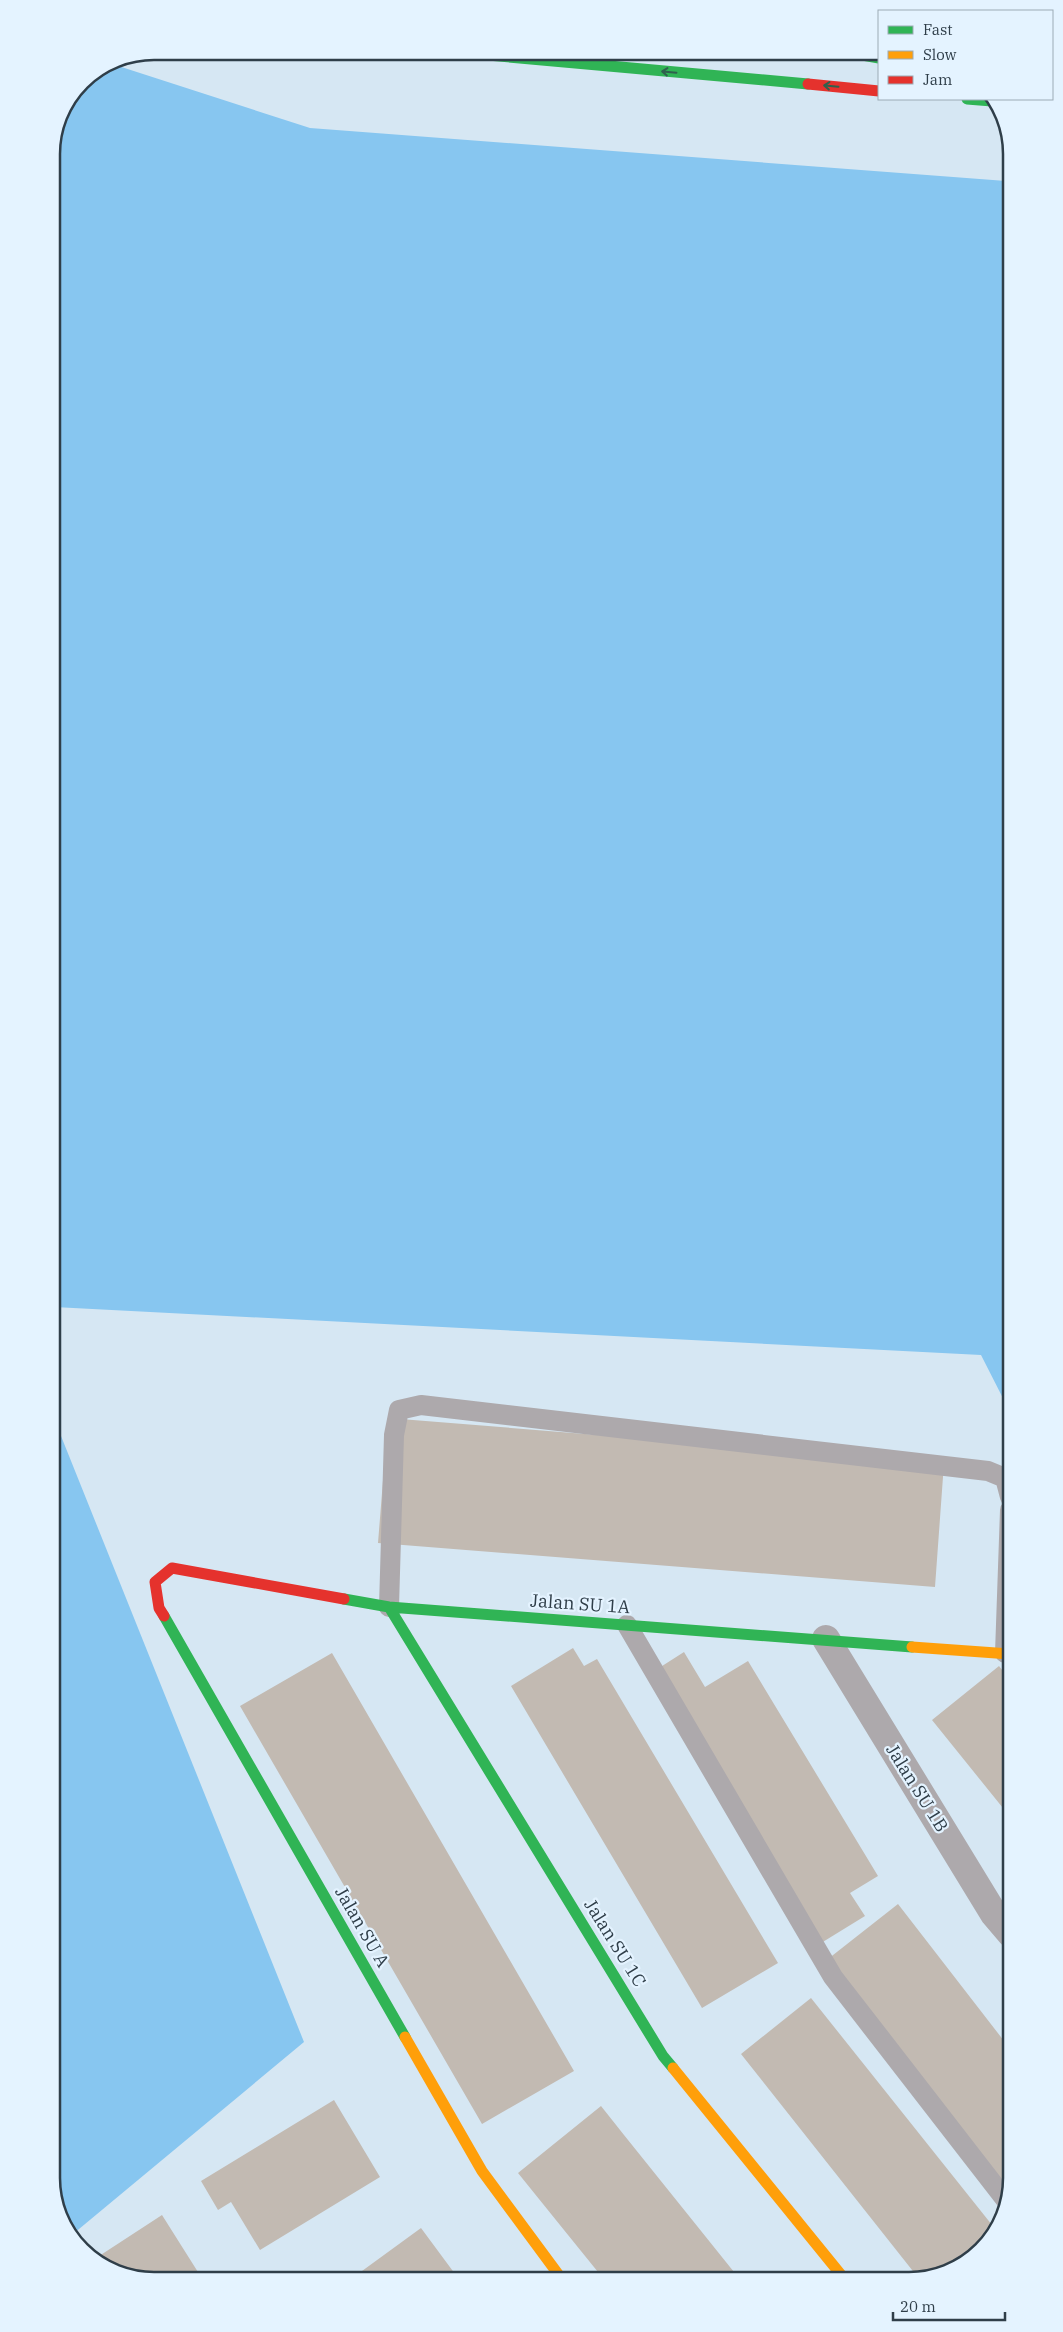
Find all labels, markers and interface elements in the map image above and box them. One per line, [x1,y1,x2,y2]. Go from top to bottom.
legend [878,10,1053,100]
text: Fast [923,20,953,39]
text: Slow [923,45,957,64]
one-way arrow [661,67,677,77]
text: Jam [923,70,952,89]
one-way arrow [823,82,839,91]
street label: Jalan SU 1A [529,1589,631,1619]
street label: Jalan SU 1B [881,1739,954,1836]
street label: Jalan SU A [330,1882,395,1972]
street label: Jalan SU 1C [579,1895,651,1991]
scale bar [893,2290,1006,2322]
text: 20 m [900,2297,936,2316]

